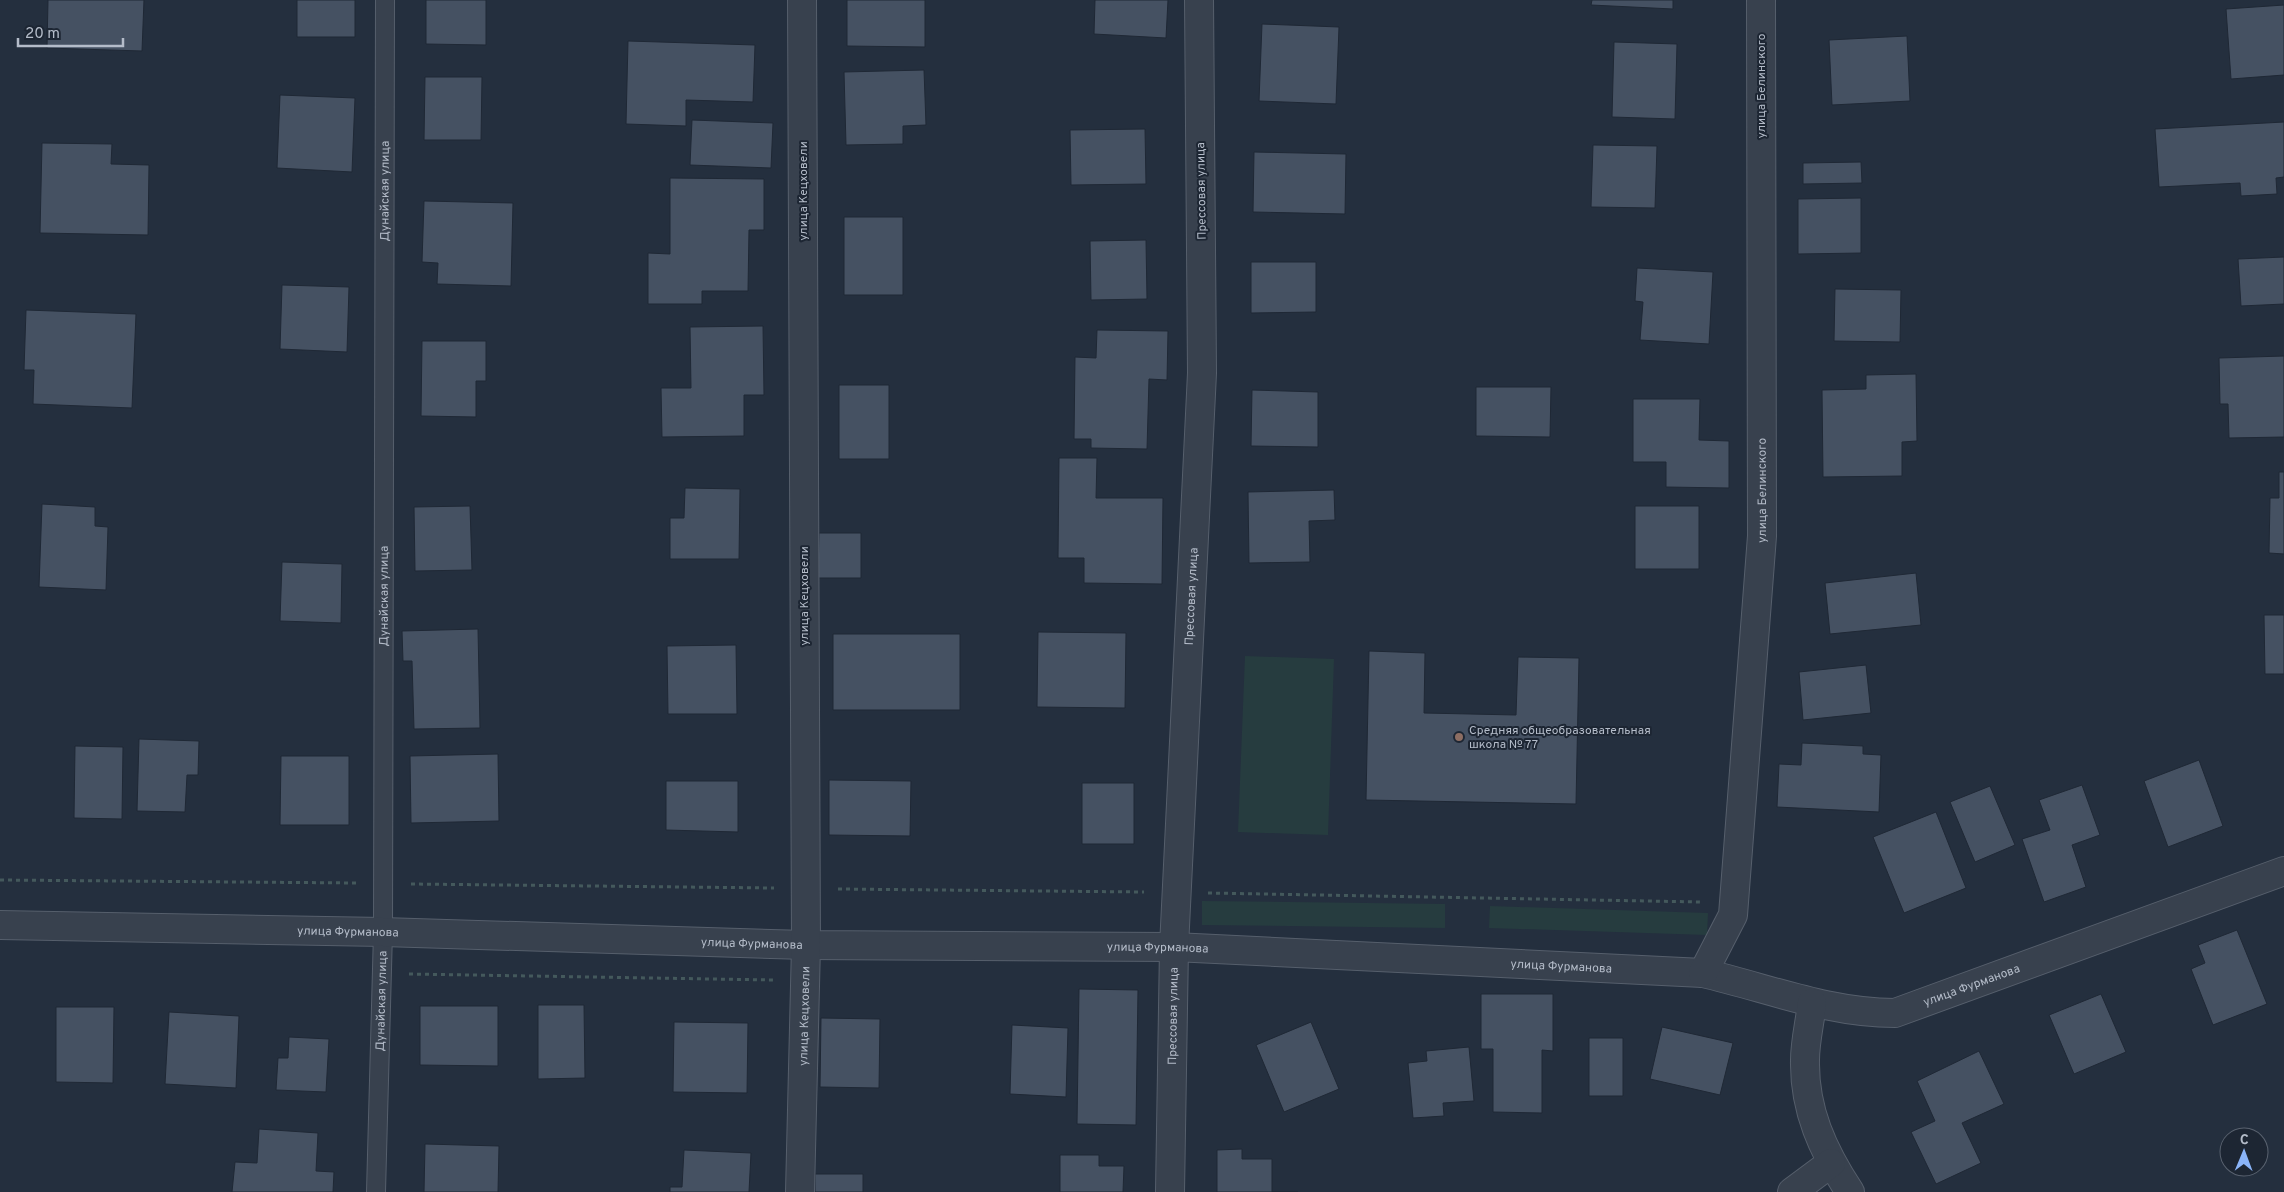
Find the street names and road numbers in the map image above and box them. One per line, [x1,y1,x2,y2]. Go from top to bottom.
street label: улица Белинского [1754,33,1770,138]
street label: Дунайская улица [377,141,394,242]
street label: улица Кецховели [796,141,812,241]
street label: Прессовая улица [1193,142,1211,240]
street label: улица Белинского [1754,438,1771,544]
street label: Дунайская улица [377,546,393,647]
street label: улица Кецховели [797,546,813,646]
street label: Прессовая улица [1182,547,1202,646]
street label: улица Фурманова [297,923,399,941]
street label: улица Фурманова [701,935,803,954]
street label: улица Фурманова [1107,940,1209,958]
street label: Дунайская улица [373,950,391,1052]
street label: улица Фурманова [1510,957,1612,978]
street label: улица Фурманова [1921,961,2022,1011]
street label: улица Кецховели [796,966,814,1066]
street label: Прессовая улица [1165,967,1183,1065]

